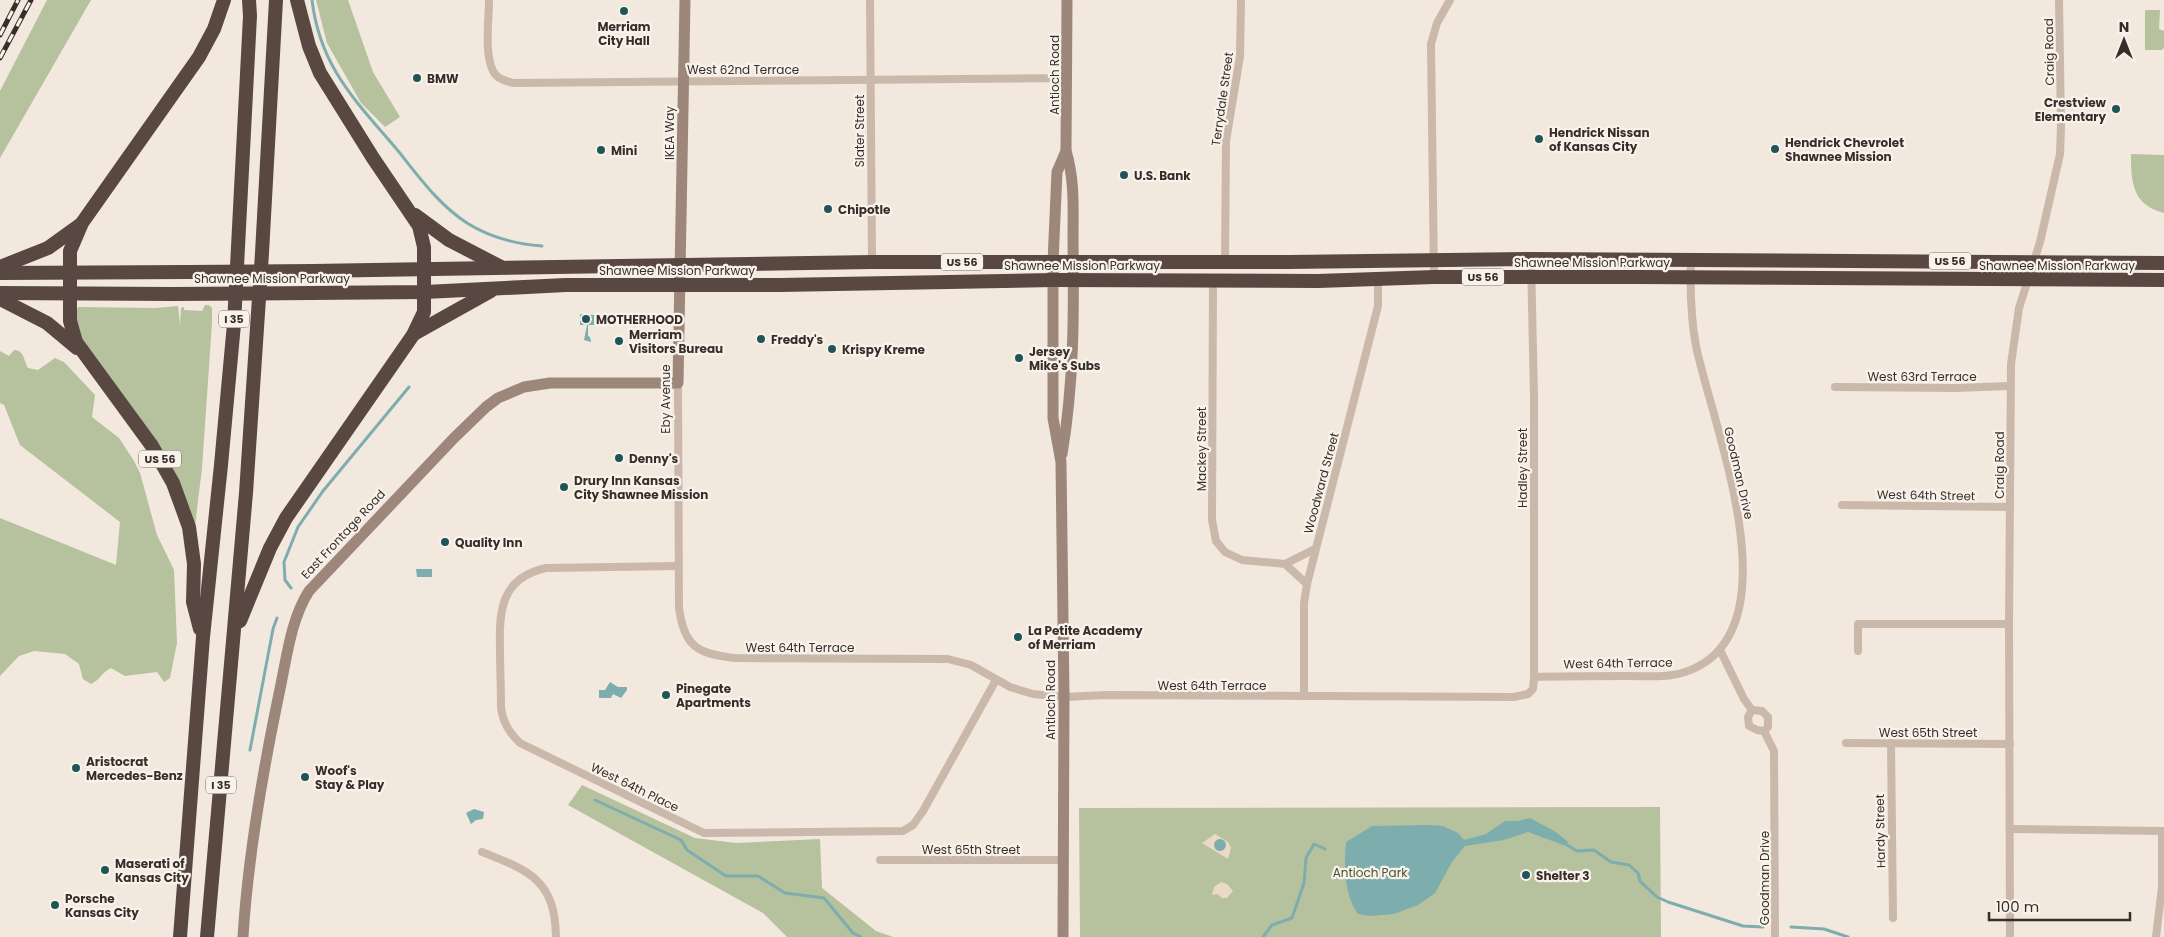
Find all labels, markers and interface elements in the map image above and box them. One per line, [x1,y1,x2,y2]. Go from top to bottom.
marker: Merriam City Hall [618,5,630,17]
north arrow [2099,15,2149,65]
text: N [2119,17,2129,37]
place label: Merriam City Hall [597,18,651,49]
street label: Craig Road [2040,18,2058,86]
street label: Antioch Road [1046,35,1063,115]
street label: Terrydale Street [1207,51,1237,147]
street label: West 62nd Terrace [687,61,799,78]
place label: BMW [427,70,459,87]
marker: BMW [411,72,423,84]
place label: Crestview Elementary [2035,94,2107,125]
street label: Slater Street [851,95,868,167]
marker: Crestview Elementary [2110,103,2122,115]
street label: IKEA Way [661,106,678,160]
place label: Hendrick Nissan of Kansas City [1549,124,1650,155]
marker: Hendrick Nissan of Kansas City [1533,133,1545,145]
place label: Hendrick Chevrolet Shawnee Mission [1785,134,1904,165]
place label: Mini [611,142,637,159]
marker: Hendrick Chevrolet Shawnee Mission [1769,143,1781,155]
marker: Mini [595,144,607,156]
place label: U.S. Bank [1134,167,1191,184]
marker: U.S. Bank [1118,169,1130,181]
place label: Chipotle [838,201,891,218]
marker: Chipotle [822,203,834,215]
road number: US 56 [1929,252,1971,270]
road number: US 56 [941,253,983,270]
street label: Shawnee Mission Parkway [1514,254,1670,271]
street label: Shawnee Mission Parkway [1004,257,1160,274]
street label: Shawnee Mission Parkway [1979,257,2135,274]
street label: Shawnee Mission Parkway [599,262,755,279]
road number: US 56 [1462,268,1504,286]
street label: Shawnee Mission Parkway [194,270,350,287]
road number: I 35 [219,310,249,328]
place label: MOTHERHOOD [596,311,683,328]
marker: MOTHERHOOD [580,313,592,325]
place label: Merriam Visitors Bureau [629,326,723,357]
place label: Freddy's [771,331,824,348]
marker: Freddy's [755,333,767,345]
marker: Merriam Visitors Bureau [613,335,625,347]
place label: Krispy Kreme [842,341,926,358]
marker: Krispy Kreme [826,343,838,355]
place label: Jersey Mike's Subs [1029,343,1101,374]
marker: Jersey Mike's Subs [1013,352,1025,364]
street label: Eby Avenue [657,364,674,434]
street label: West 63rd Terrace [1867,368,1977,385]
street label: Mackey Street [1193,407,1210,491]
street label: Goodman Drive [1720,425,1758,521]
street label: Hadley Street [1514,428,1531,508]
street label: Woodward Street [1299,431,1343,535]
street label: Craig Road [1991,431,2008,499]
road number: US 56 [139,450,181,468]
place label: Denny's [629,450,679,467]
marker: Denny's [613,452,625,464]
place label: Drury Inn Kansas City Shawnee Mission [574,472,708,503]
marker: Drury Inn Kansas City Shawnee Mission [558,481,570,493]
street label: East Frontage Road [297,486,389,582]
street label: West 64th Street [1877,486,1975,504]
place label: Quality Inn [455,534,523,551]
marker: Quality Inn [439,536,451,548]
place label: La Petite Academy of Merriam [1028,622,1143,653]
marker: La Petite Academy of Merriam [1012,631,1024,643]
street label: West 64th Terrace [745,639,855,656]
street label: West 64th Terrace [1563,654,1673,672]
street label: Antioch Road [1042,660,1059,740]
street label: West 64th Terrace [1157,677,1267,694]
place label: Pinegate Apartments [676,680,751,711]
marker: Pinegate Apartments [660,689,672,701]
street label: West 65th Street [1879,724,1977,741]
place label: Aristocrat Mercedes-Benz [86,753,183,784]
street label: West 64th Place [588,758,682,816]
marker: Aristocrat Mercedes-Benz [70,762,82,774]
place label: Woof's Stay & Play [315,762,385,793]
marker: Woof's Stay & Play [299,771,311,783]
road number: I 35 [206,776,236,794]
street label: Hardy Street [1871,794,1889,868]
street label: Goodman Drive [1756,831,1773,925]
street label: West 65th Street [922,841,1020,858]
place label: Maserati of Kansas City [115,855,189,886]
marker: Maserati of Kansas City [99,864,111,876]
park label: Antioch Park [1333,864,1408,881]
place label: Shelter 3 [1536,867,1590,884]
marker: Shelter 3 [1520,869,1532,881]
place label: Porsche Kansas City [65,890,139,921]
scale bar [1989,890,2130,922]
text: 100 m [1996,896,2039,917]
marker: Porsche Kansas City [49,899,61,911]

